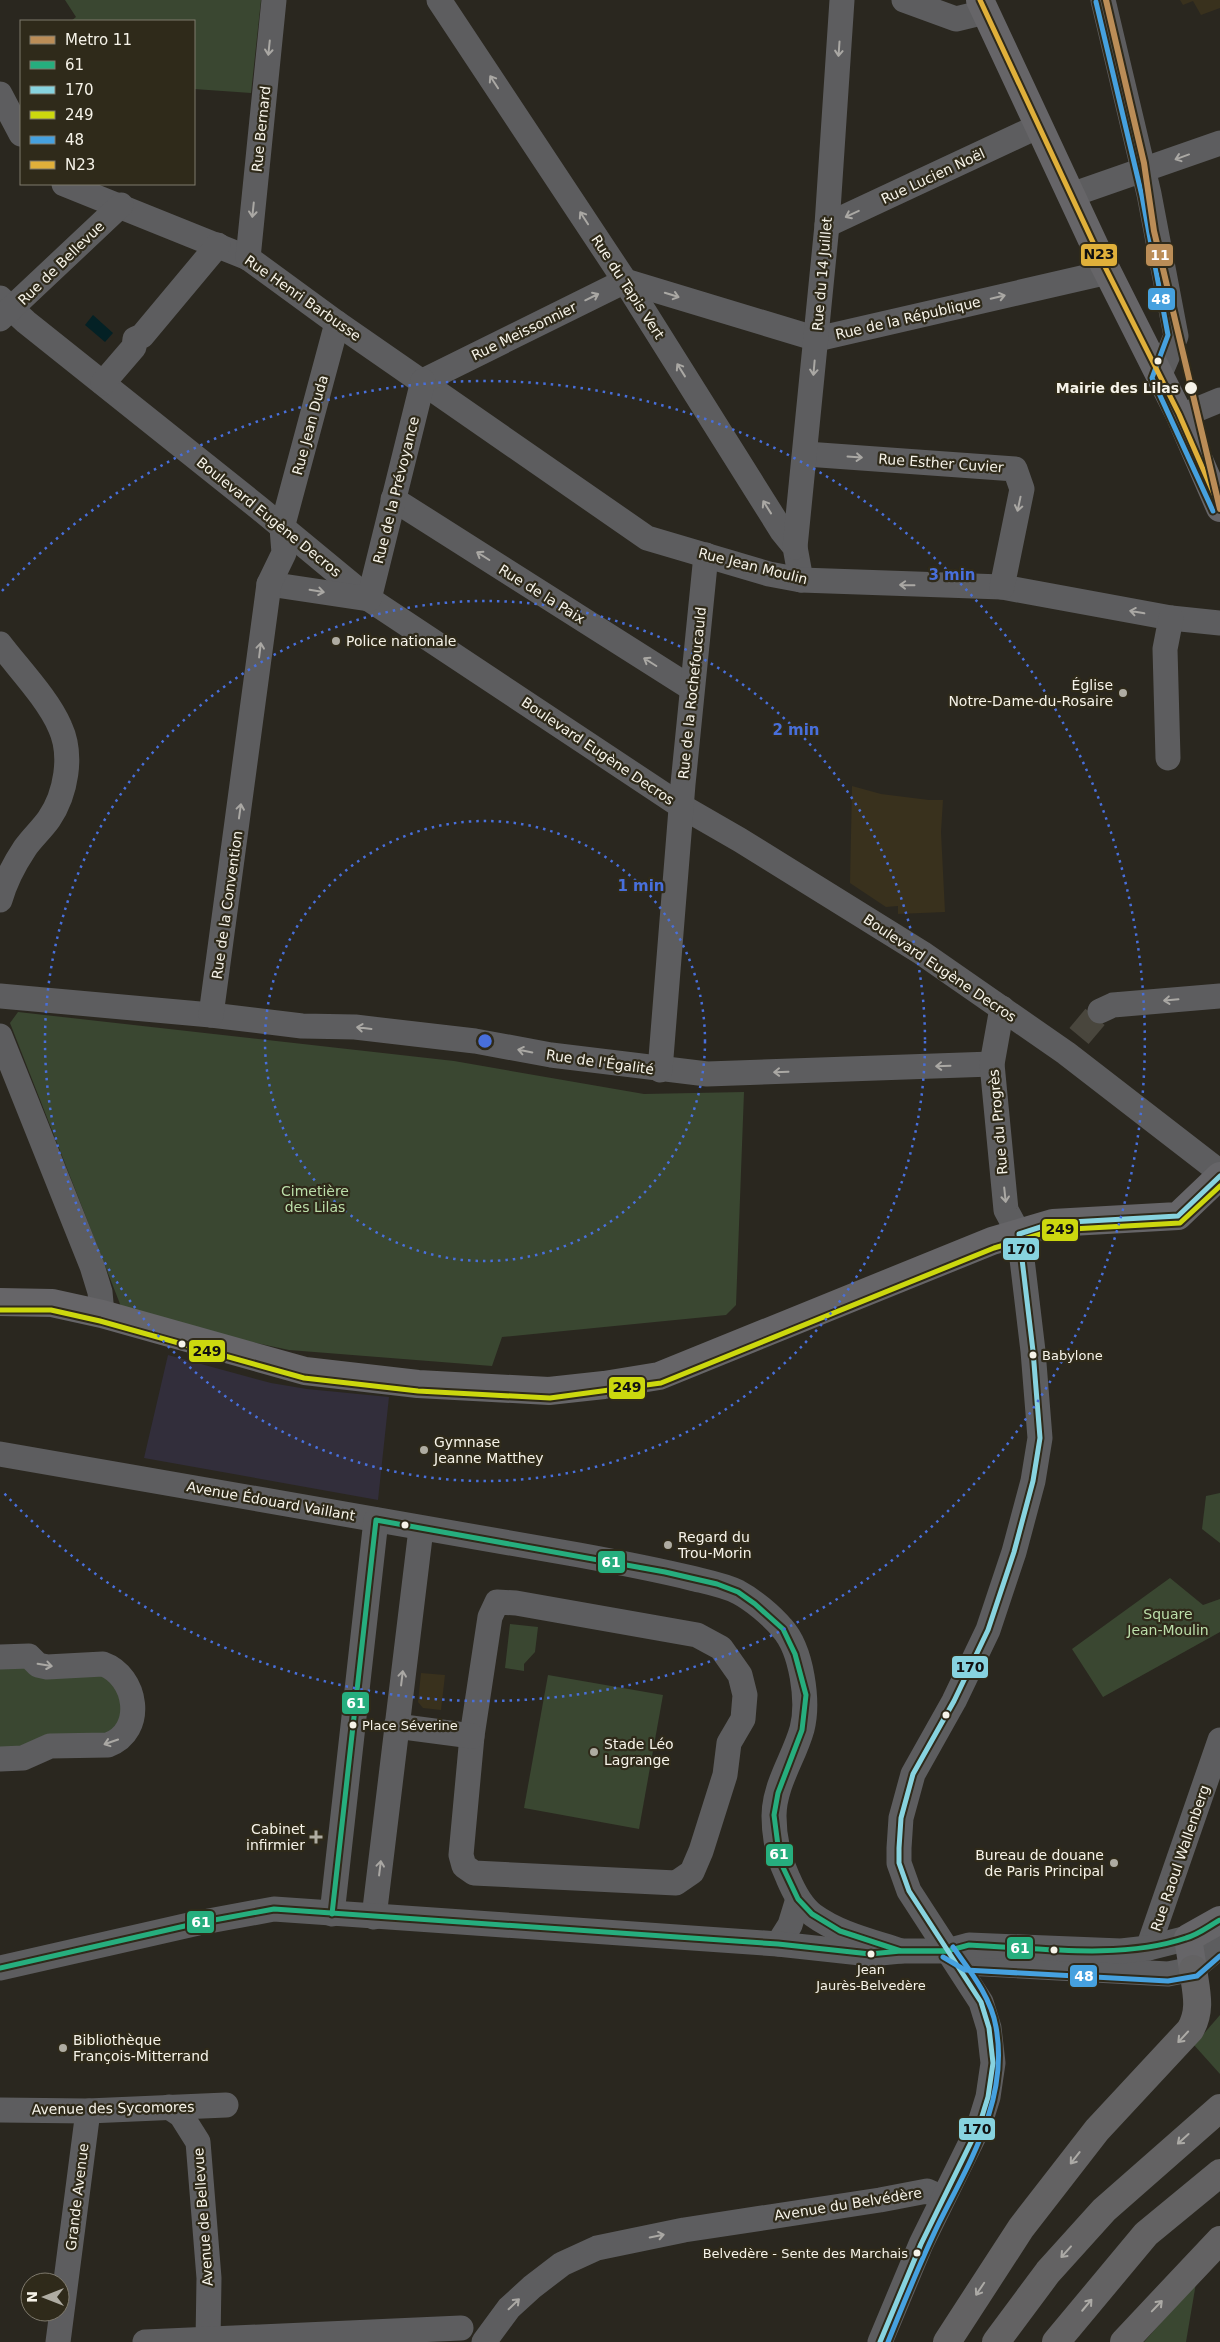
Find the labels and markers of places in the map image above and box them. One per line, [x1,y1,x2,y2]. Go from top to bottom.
unlabelled marker [1153,356,1163,366]
place label: Mairie des Lilas [1056,380,1179,396]
marker: Mairie des Lilas [1183,380,1199,396]
place label: Police nationale [346,633,456,649]
marker: Police nationale [330,635,342,647]
place label: Église Notre-Dame-du-Rosaire [948,677,1113,709]
marker: Église Notre-Dame-du-Rosaire [1117,687,1129,699]
centre of rings [476,1032,494,1050]
unlabelled marker [177,1339,187,1349]
place label: Babylone [1042,1348,1103,1363]
marker: Babylone [1028,1350,1038,1360]
place label: Gymnase Jeanne Matthey [433,1434,544,1466]
marker: Gymnase Jeanne Matthey [418,1444,430,1456]
unlabelled marker [400,1520,410,1530]
place label: Regard du Trou-Morin [677,1529,752,1561]
marker: Regard du Trou-Morin [662,1539,674,1551]
unlabelled marker [941,1710,951,1720]
place label: Place Séverine [362,1718,458,1733]
marker: Place Séverine [348,1720,358,1730]
place label: Stade Léo Lagrange [604,1736,674,1768]
marker: Stade Léo Lagrange [588,1746,600,1758]
place label: Cabinet infirmier [246,1821,306,1853]
marker: Cabinet infirmier [309,1830,323,1844]
place label: Bureau de douane de Paris Principal [975,1847,1104,1879]
marker: Bureau de douane de Paris Principal [1108,1857,1120,1869]
unlabelled marker [1049,1945,1059,1955]
marker: Jean Jaurès-Belvedère [866,1949,876,1959]
place label: Jean Jaurès-Belvedère [815,1962,926,1993]
place label: Bibliothèque François-Mitterrand [73,2032,209,2064]
marker: Bibliothèque François-Mitterrand [57,2042,69,2054]
place label: Belvedère - Sente des Marchais [703,2246,908,2261]
marker: Belvedère - Sente des Marchais [912,2248,922,2258]

